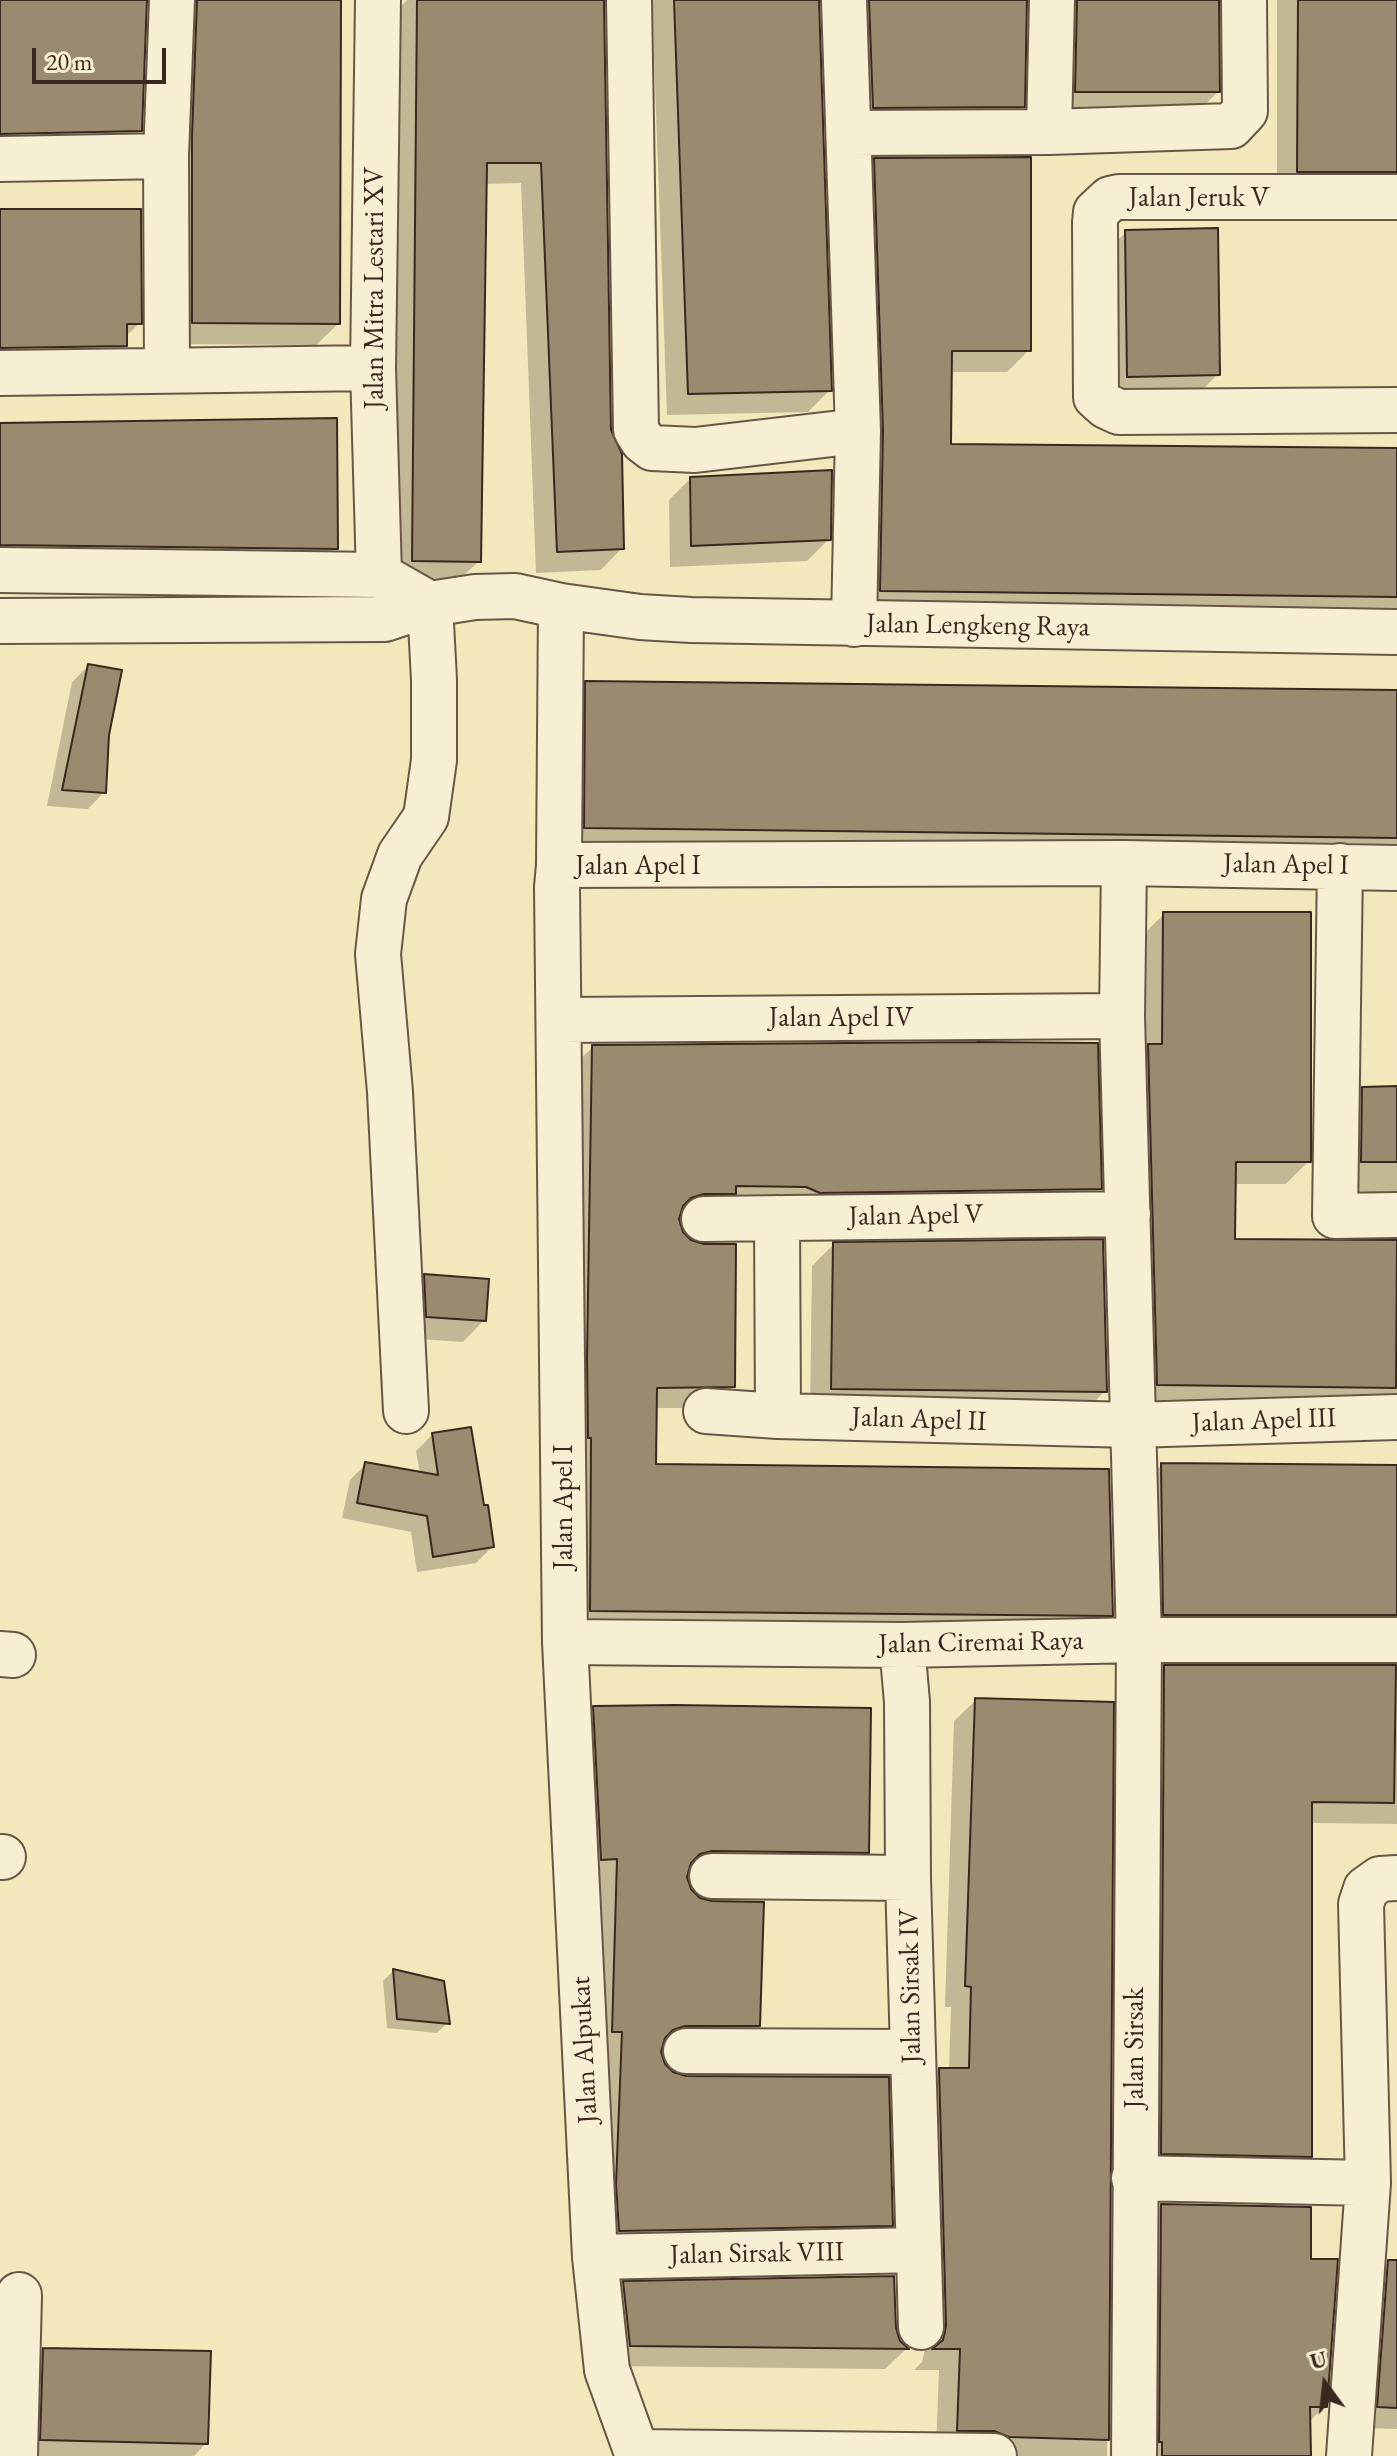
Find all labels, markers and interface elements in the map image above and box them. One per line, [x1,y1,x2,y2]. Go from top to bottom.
scale bar [36,32,170,82]
text: 20 m [46,46,93,77]
street label: Jalan Mitra Lestari XV [358,167,392,409]
street label: Jalan Jeruk V [1128,181,1270,215]
street label: Jalan Lengkeng Raya [866,607,1090,645]
street label: Jalan Apel I [1223,847,1349,883]
street label: Jalan Apel I [575,849,701,883]
street label: Jalan Apel IV [769,1001,913,1035]
street label: Jalan Apel V [848,1198,984,1234]
street label: Jalan Apel II [851,1401,987,1439]
street label: Jalan Apel III [1191,1402,1337,1440]
street label: Jalan Apel I [547,1444,581,1570]
street label: Jalan Ciremai Raya [878,1624,1084,1662]
street label: Jalan Sirsak IV [893,1908,929,2064]
street label: Jalan Alpukat [564,1975,606,2125]
street label: Jalan Sirsak [1118,1987,1152,2109]
street label: Jalan Sirsak VIII [669,2236,845,2272]
north arrow [1285,2344,1365,2424]
text: U [1307,2344,1330,2376]

